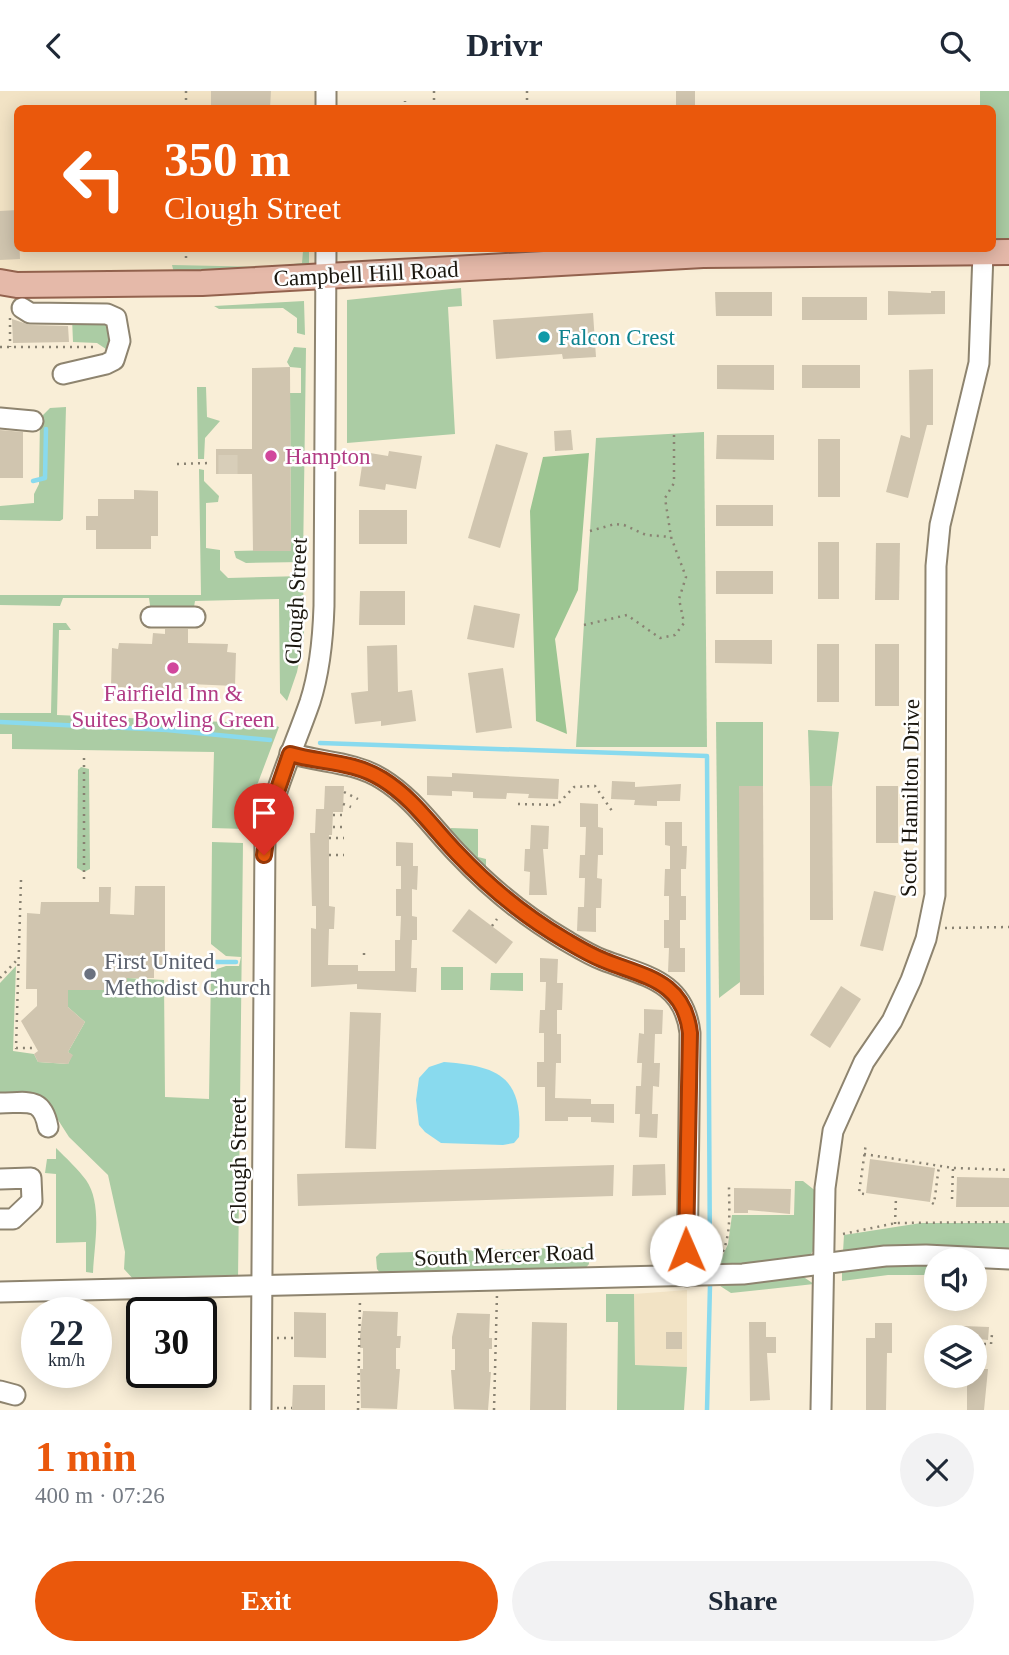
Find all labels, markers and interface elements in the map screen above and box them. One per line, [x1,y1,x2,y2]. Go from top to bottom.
icon: back [35,27,73,65]
text: Drivr [466,27,543,63]
icon: search [936,27,974,65]
text: 350 m [164,132,291,187]
icon: left [49,133,140,224]
text: Clough Street [164,190,341,226]
street label: Campbell Hill Road [273,257,460,291]
place label: Falcon Crest [558,325,676,350]
marker: Falcon Crest [536,329,552,345]
place label: Hampton [285,444,371,469]
marker: Hampton [263,448,279,464]
street label: Clough Street [280,536,312,665]
marker: Fairfield Inn & Suites Bowling Green [165,660,181,676]
place label: Fairfield Inn & Suites Bowling Green [71,681,275,732]
street label: Scott Hamilton Drive [896,699,924,897]
pin [234,783,294,855]
icon: arrive [245,794,283,832]
place label: First United Methodist Church [104,949,271,1000]
marker: First United Methodist Church [82,966,98,982]
street label: Clough Street [226,1097,251,1225]
position arrow [649,1213,723,1287]
street label: South Mercer Road [414,1239,595,1271]
map controls [924,1248,987,1388]
button: sound [924,1248,987,1311]
speed limit sign: 30 [126,1297,217,1388]
text: 22 [49,1314,84,1353]
button: layers [924,1325,987,1388]
text: km/h [48,1350,85,1370]
button: close [900,1433,974,1507]
text: 1 min [35,1434,137,1480]
text: 400 m · 07:26 [35,1483,165,1508]
button: Exit [35,1561,498,1641]
button: Share [512,1561,974,1641]

